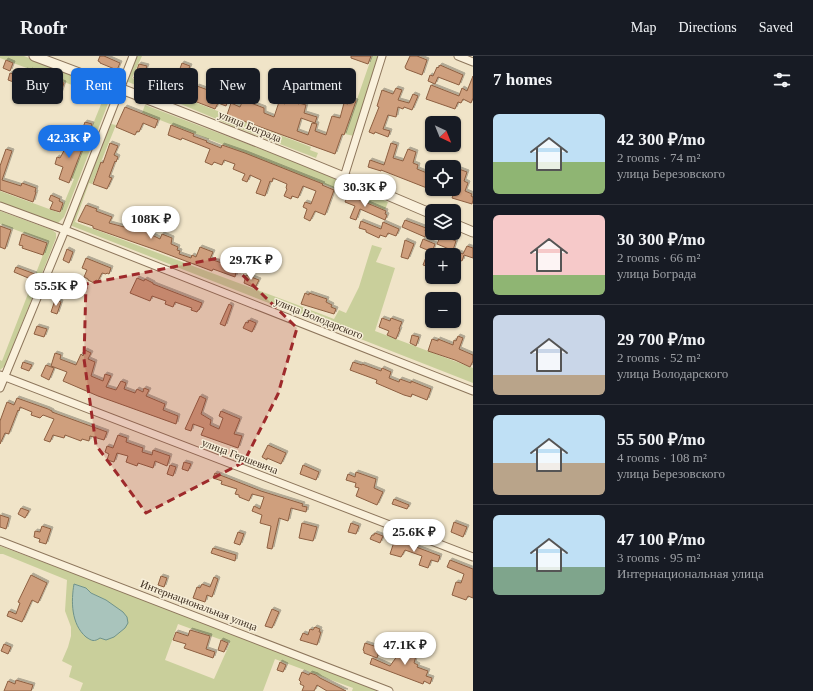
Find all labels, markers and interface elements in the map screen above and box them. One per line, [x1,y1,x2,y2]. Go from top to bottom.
text: Roofr [20,17,67,38]
text: Map [631,20,656,35]
text: Directions [678,20,737,35]
text: Saved [759,20,793,35]
chip: Buy [12,68,63,104]
chip: Rent [71,68,126,104]
chip: Filters [134,68,198,104]
chip: New [206,68,260,104]
chip: Apartment [268,68,356,104]
icon: filters [771,69,793,91]
text: 7 homes [493,70,552,89]
street label: улица Бограда [217,108,283,144]
north arrow [425,116,461,152]
map controls [425,116,461,328]
pin: 42.3K ₽ [32,125,106,159]
text: 42.3K ₽ [47,130,91,145]
icon: home [525,130,573,178]
text: 42 300 ₽/mo [617,130,705,149]
text: 2 rooms · 74 m² [617,150,700,165]
button: locate [425,160,461,196]
text: улица Березовского [617,166,725,181]
pin: 30.3K ₽ [328,174,402,208]
text: 30.3K ₽ [343,179,387,194]
button: layers [425,204,461,240]
pin: 108K ₽ [118,206,184,240]
text: 108K ₽ [131,211,171,226]
text: 30 300 ₽/mo [617,230,705,249]
icon: home [525,231,573,279]
pin: 29.7K ₽ [214,247,288,281]
button: + [425,248,461,284]
text: 2 rooms · 66 m² [617,250,700,265]
text: 29.7K ₽ [229,252,273,267]
text: улица Бограда [617,266,696,281]
pin: 55.5K ₽ [19,273,93,307]
text: 55.5K ₽ [34,278,78,293]
button: − [425,292,461,328]
street label: улица Володарского [273,295,365,341]
text: 29 700 ₽/mo [617,330,705,349]
icon: home [525,331,573,379]
text: 2 rooms · 52 m² [617,350,700,365]
text: улица Володарского [617,366,728,381]
text: 55 500 ₽/mo [617,430,705,449]
icon: home [525,431,573,479]
street label: улица Гершевича [200,436,280,476]
text: 4 rooms · 108 m² [617,450,707,465]
text: улица Березовского [617,466,725,481]
pin: 25.6K ₽ [377,519,451,553]
text: 25.6K ₽ [392,524,436,539]
text: 47 100 ₽/mo [617,530,705,549]
icon: home [525,531,573,579]
text: 3 rooms · 95 m² [617,550,700,565]
text: Интернациональная улица [617,566,764,581]
street label: Интернациональная улица [139,577,259,633]
pin: 47.1K ₽ [368,632,442,666]
text: 47.1K ₽ [383,637,427,652]

